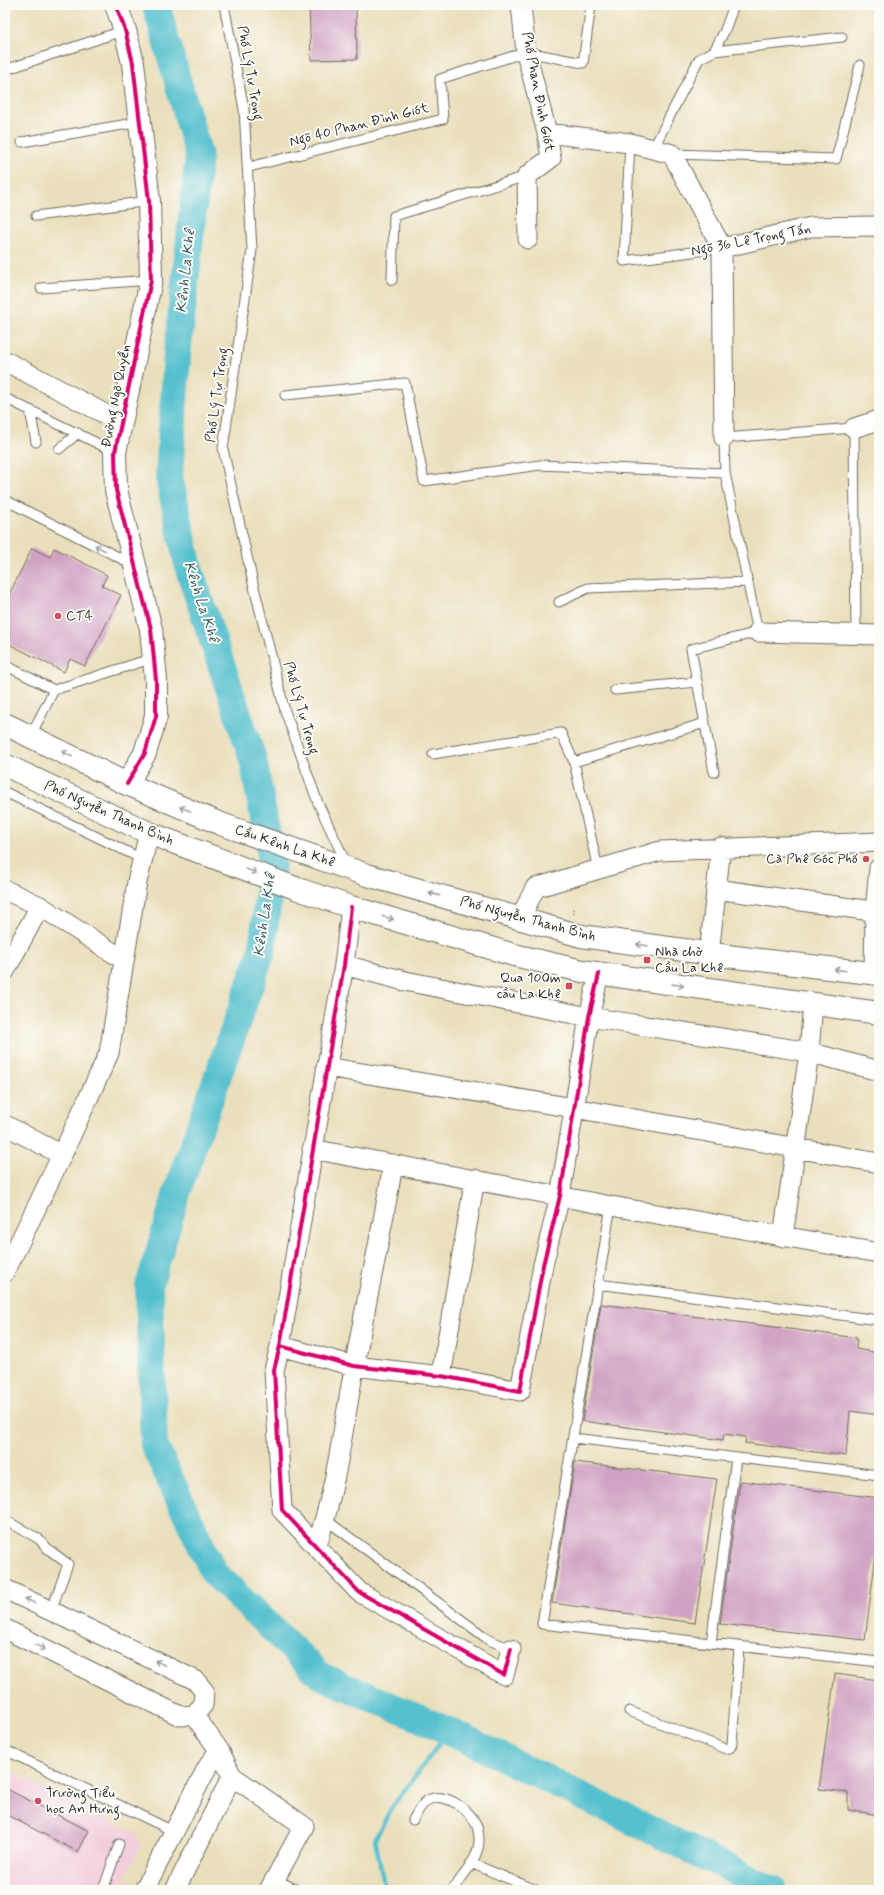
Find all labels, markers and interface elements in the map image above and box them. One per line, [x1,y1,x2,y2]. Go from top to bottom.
street label: Phố Lý Tự Trọng [231,24,267,122]
street label: Phố Phan Đình Giót [518,30,559,154]
street label: Ngõ 40 Phan Đình Giót [288,99,432,153]
street label: Ngõ 36 Lê Trọng Tấn [690,220,813,262]
water label: Kênh La Khê [172,227,200,314]
street label: Đường Ngô Quyền [97,343,137,450]
street label: Phố Lý Tự Trọng [201,346,235,444]
one-way arrow [94,544,106,551]
water label: Kênh La Khê [178,559,224,647]
place label: CT4 [66,607,93,625]
marker: CT4 [53,611,63,621]
street label: Phố Lý Tự Trọng [277,659,323,757]
one-way arrow [62,750,74,757]
street label: Phố Nguyễn Thanh Bình [41,776,177,852]
one-way arrow [180,805,192,813]
street label: Cầu Kênh La Khê [232,820,338,872]
place label: Cà Phê Góc Phố [766,850,859,868]
marker: Cà Phê Góc Phố [861,854,871,864]
one-way arrow [245,868,257,876]
water label: Kênh La Khê [249,870,281,958]
one-way arrow [428,890,441,897]
street label: Phố Nguyễn Thanh Bình [458,892,598,948]
one-way arrow [381,915,394,922]
one-way arrow [636,941,649,949]
place label: Nhà chờ Cầu La Khê [655,943,723,977]
marker: Nhà chờ Cầu La Khê [642,955,652,965]
one-way arrow [834,966,847,973]
place label: Qua 100m cầu La Khê [497,969,561,1003]
marker: Qua 100m cầu La Khê [564,981,574,991]
one-way arrow [671,981,684,989]
one-way arrow [25,1597,37,1604]
one-way arrow [34,1643,46,1651]
one-way arrow [154,1659,166,1666]
place label: Trường Tiểu học An Hưng [46,1784,120,1820]
marker: Trường Tiểu học An Hưng [33,1796,43,1806]

